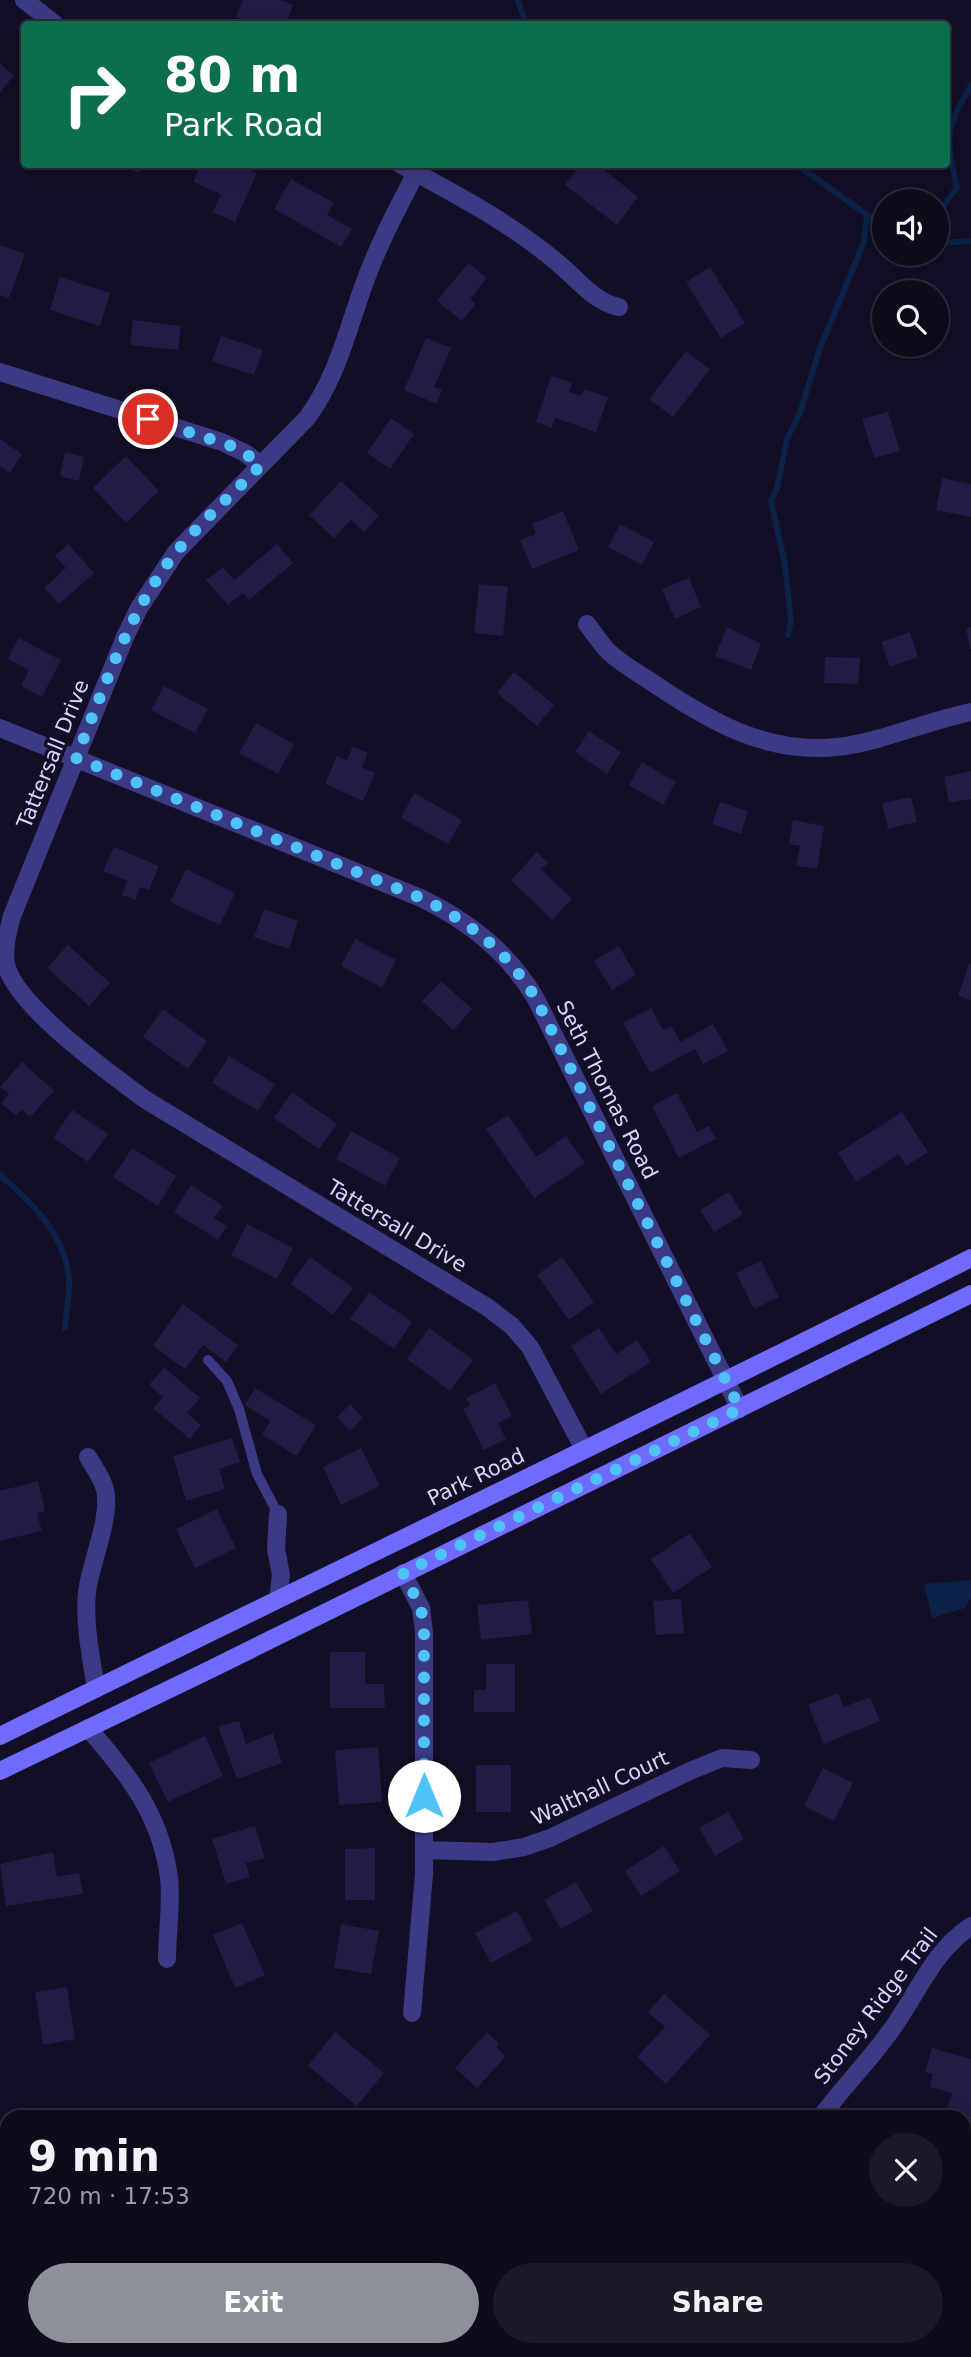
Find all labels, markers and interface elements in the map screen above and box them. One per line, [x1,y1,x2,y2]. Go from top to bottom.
text: 80 m [164,47,300,104]
icon: right [49,49,140,140]
text: Park Road [164,106,324,144]
map controls [872,189,949,357]
button: sound [872,189,949,266]
button: search [872,280,949,357]
pin [118,389,178,449]
icon: arrive [129,400,167,438]
street label: Tattersall Drive [12,676,94,833]
street label: Seth Thomas Road [552,997,662,1183]
street label: Tattersall Drive [322,1174,471,1277]
street label: Park Road [424,1443,528,1511]
street label: Walthall Court [528,1746,672,1830]
position arrow [387,1759,461,1833]
street label: Stoney Ridge Trail [809,1923,943,2089]
text: 9 min [28,2132,160,2181]
button: close [869,2133,943,2207]
text: 720 m · 17:53 [28,2183,190,2209]
button: Exit [28,2263,479,2343]
button: Share [493,2263,943,2343]

